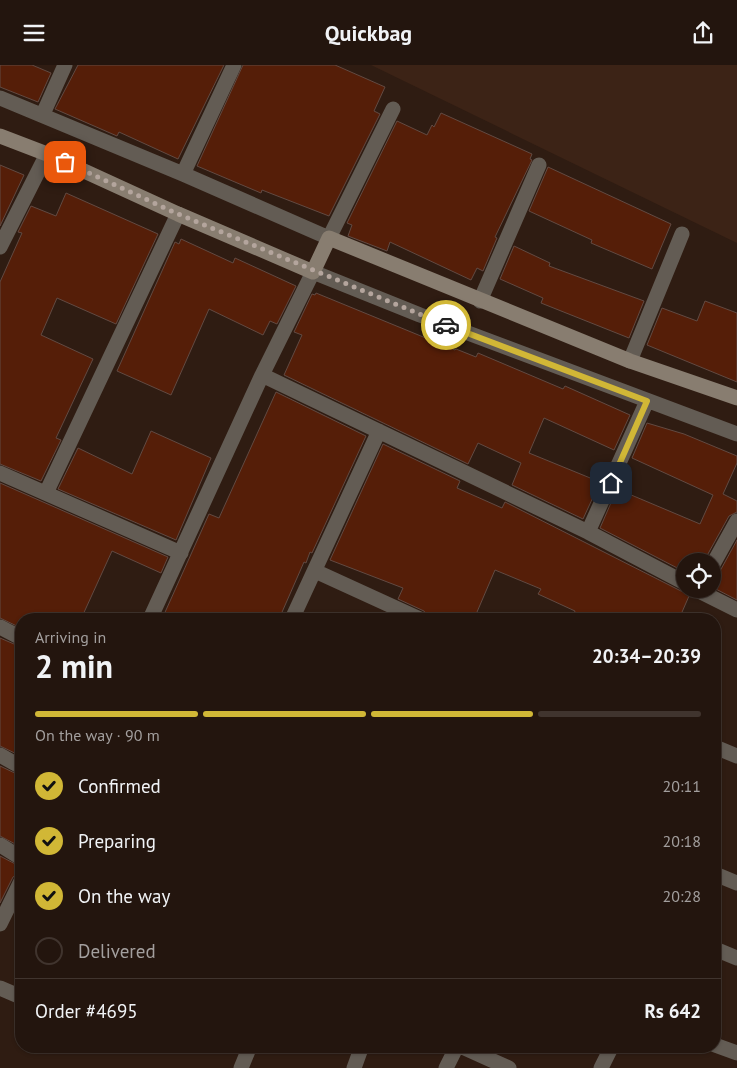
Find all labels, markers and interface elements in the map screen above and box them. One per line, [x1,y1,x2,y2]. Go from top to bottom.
icon: menu [20,19,48,47]
text: Quickbag [325,19,412,47]
icon: share [689,19,717,47]
pin [44,141,86,183]
icon: bag [51,148,79,176]
courier [421,300,471,350]
icon: car [432,311,460,339]
pin [590,462,632,504]
icon: home [597,469,625,497]
map controls [676,553,721,598]
button: locate [676,553,721,598]
text: Arriving in [35,627,106,647]
text: 20:34–20:39 [592,644,701,668]
text: 2 min [35,645,113,687]
text: On the way · 90 m [35,725,160,745]
icon: check [35,772,63,800]
text: Confirmed [78,774,161,798]
text: 20:11 [663,776,701,796]
icon: check [35,827,63,855]
text: Preparing [78,829,156,853]
text: 20:18 [663,831,701,851]
icon: check [35,882,63,910]
text: On the way [78,884,170,908]
text: 20:28 [663,886,701,906]
text: Delivered [78,939,156,963]
text: Order #4695 [35,999,138,1023]
text: Rs 642 [644,999,701,1023]

